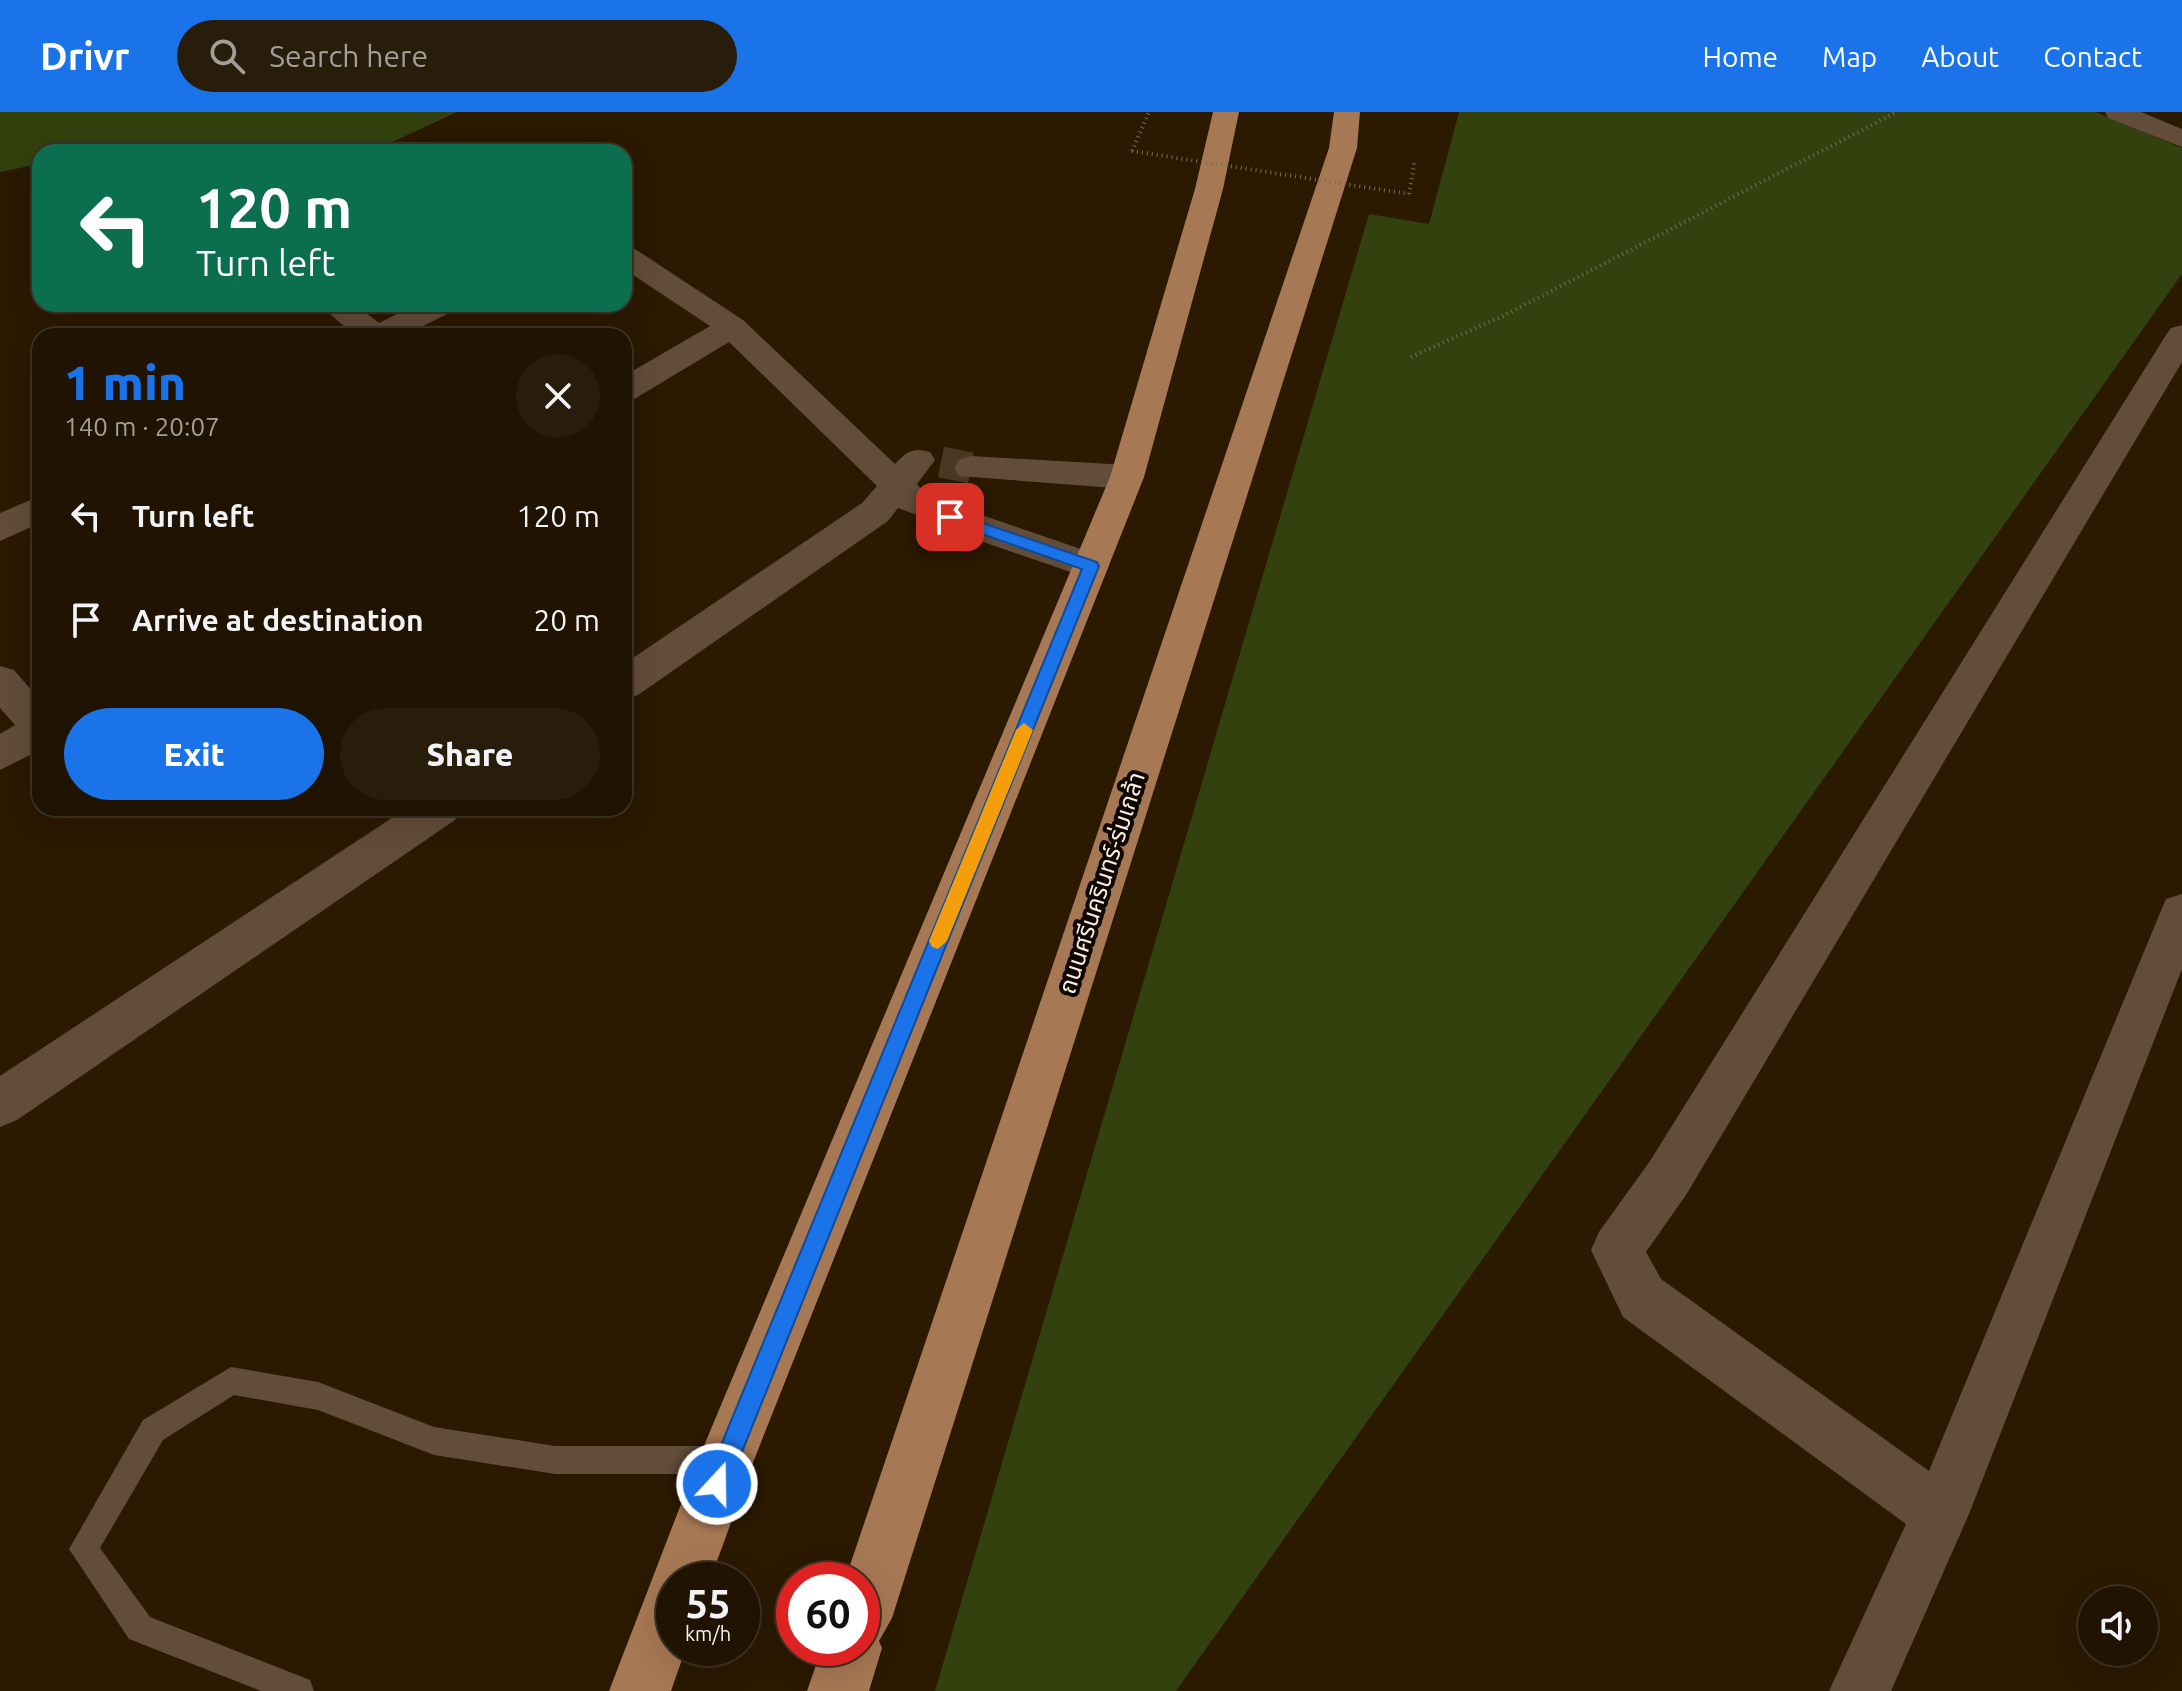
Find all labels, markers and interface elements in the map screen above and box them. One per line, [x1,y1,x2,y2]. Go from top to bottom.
search box [177,20,737,92]
icon: search [205,34,249,78]
text: Drivr [40,35,129,77]
text: Search here [269,39,428,73]
text: Home [1703,41,1778,72]
text: Map [1822,41,1877,72]
text: About [1921,41,1999,72]
text: Contact [2043,41,2142,72]
icon: left [64,176,168,280]
text: 120 m [196,176,352,239]
text: Turn left [196,242,335,283]
button: close [516,354,600,438]
text: 1 min [64,355,186,409]
text: 140 m · 20:07 [64,412,220,441]
pin [916,483,984,551]
icon: left [64,494,108,538]
icon: arrive [928,495,972,539]
text: Turn left [132,499,254,533]
text: 120 m [516,499,600,533]
icon: arrive [64,598,108,642]
text: Arrive at destination [132,603,424,637]
text: 20 m [533,603,600,637]
button: Exit [64,708,324,800]
button: Share [340,708,600,800]
street label: ถนนศรีนครินทร์-ร่มเกล้า [1053,769,1150,997]
position arrow [675,1442,759,1526]
speed limit sign: 60 [776,1562,880,1666]
text: 55 [685,1581,731,1626]
map controls [2078,1586,2158,1666]
button: sound [2078,1586,2158,1666]
text: km/h [685,1622,731,1645]

